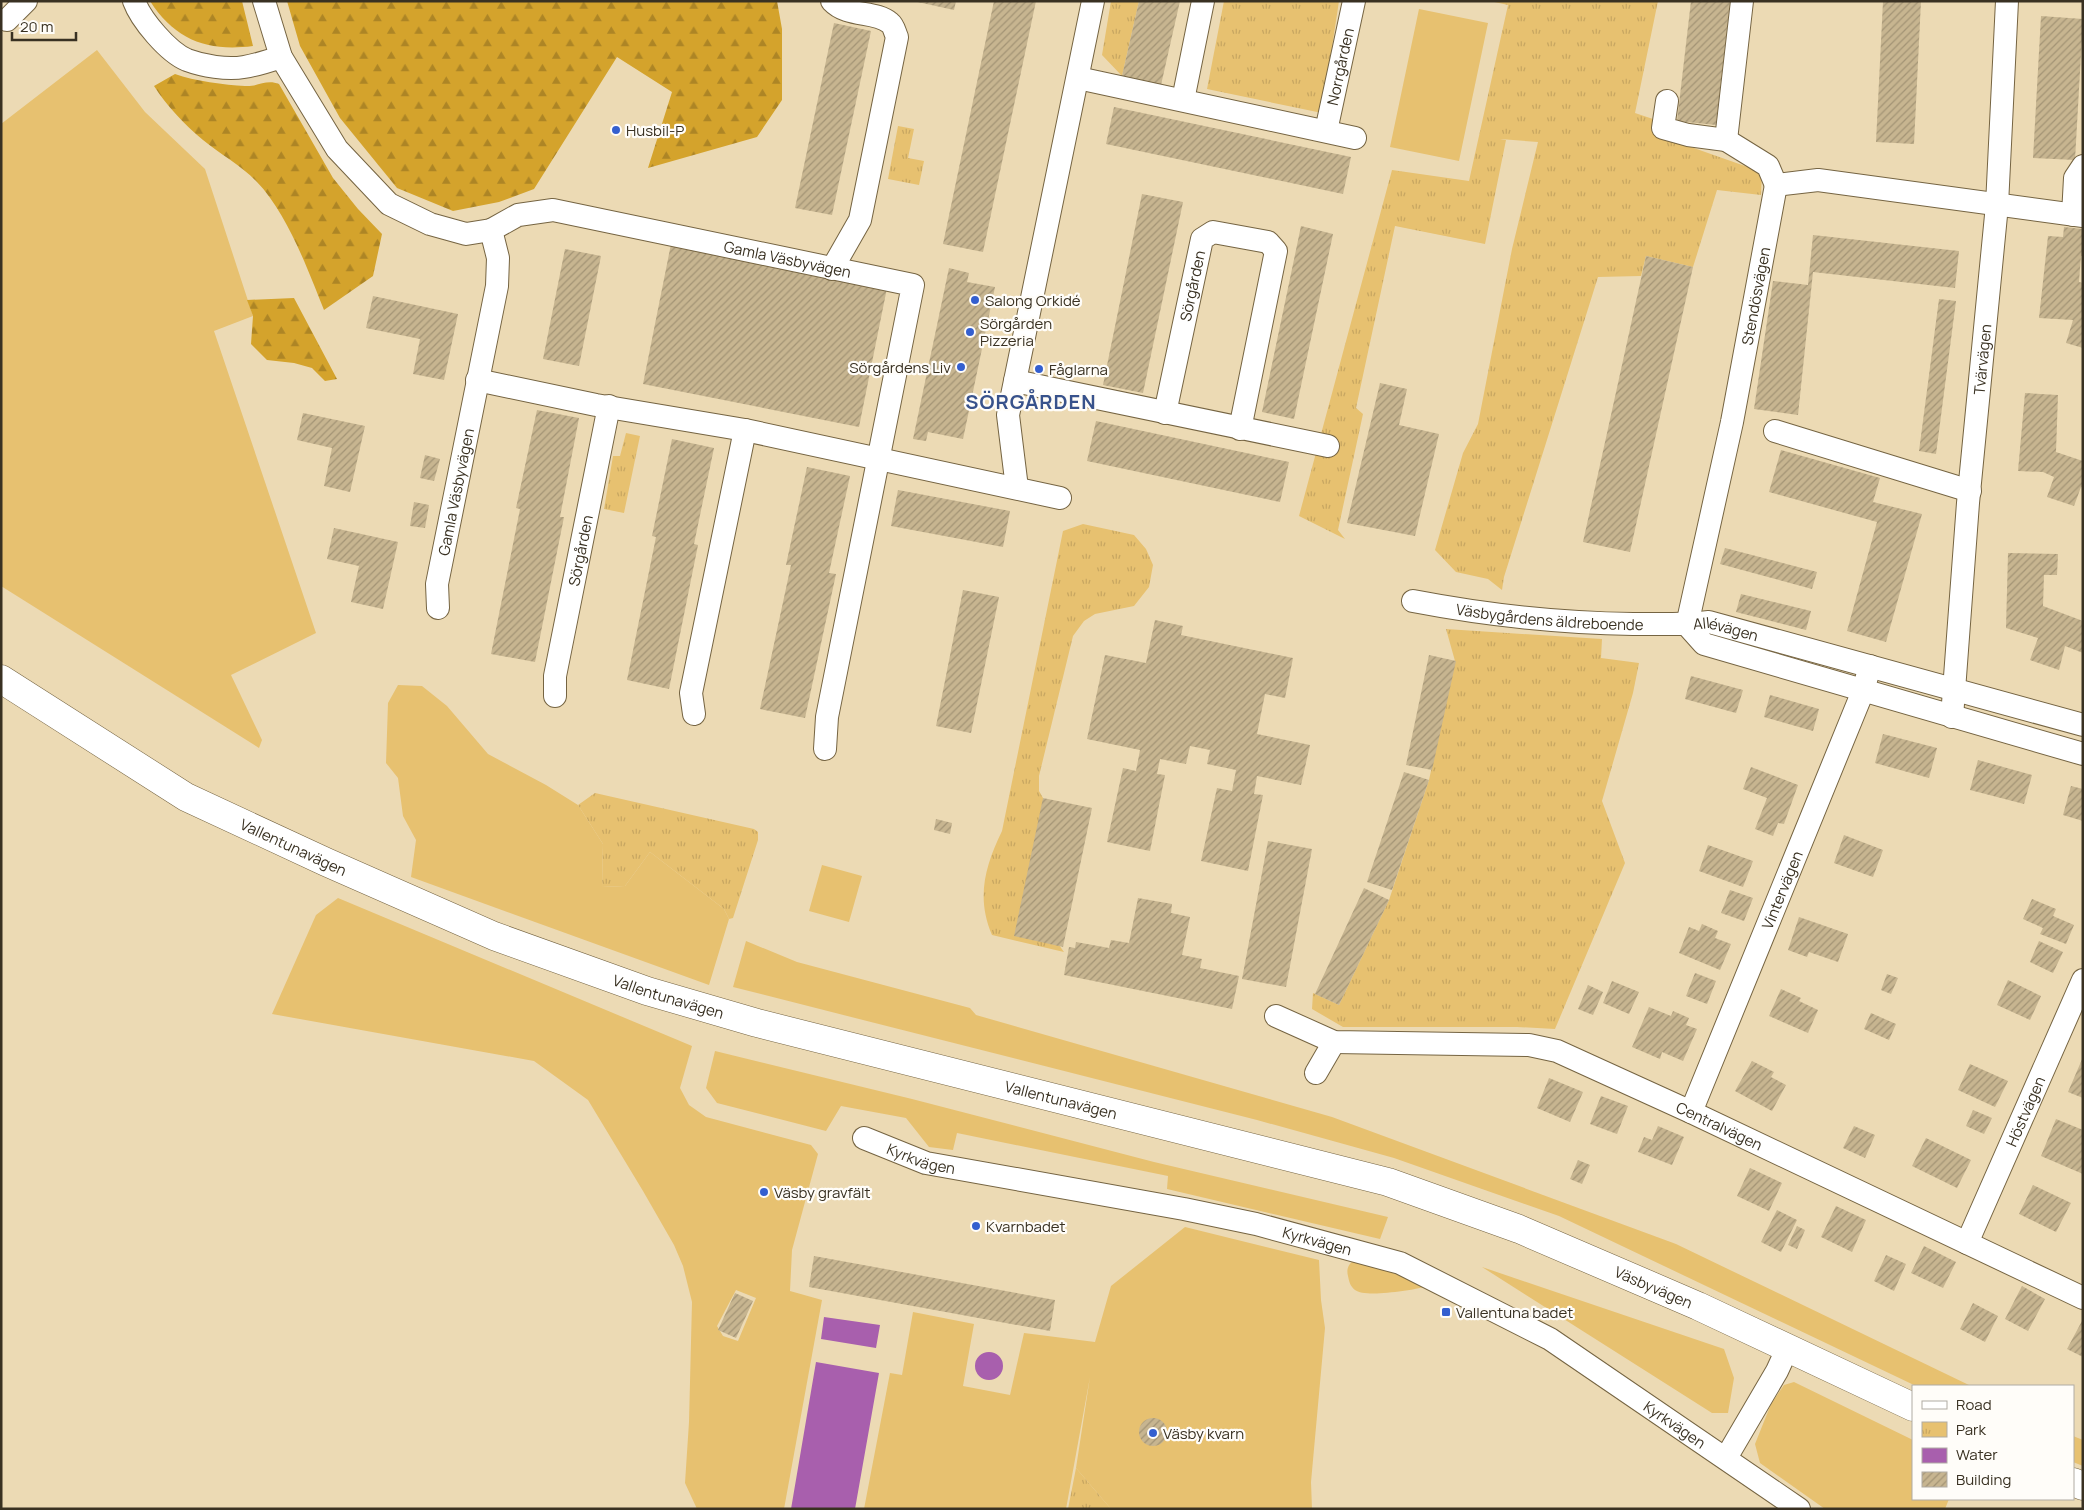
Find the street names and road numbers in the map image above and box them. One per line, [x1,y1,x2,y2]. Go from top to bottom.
street label: Norrgården [1321,26,1358,107]
street label: Gamla Väsbyvägen [722,235,853,282]
street label: Stendösvägen [1736,245,1775,347]
street label: Sörgården [1174,248,1210,323]
street label: Tvärvägen [1968,323,1996,396]
street label: Gamla Väsbyvägen [432,426,479,557]
street label: Sörgården [563,513,597,588]
street label: Väsbygårdens äldreboende [1455,598,1644,635]
street label: Allévägen [1692,612,1761,646]
street label: Vallentunavägen [237,813,350,880]
street label: Vintervägen [1756,847,1807,932]
street label: Vallentunavägen [610,969,726,1023]
street label: Höstvägen [2000,1073,2050,1150]
street label: Vallentunavägen [1003,1075,1119,1124]
street label: Centralvägen [1673,1096,1766,1155]
street label: Kyrkvägen [884,1138,957,1179]
street label: Kyrkvägen [1280,1221,1354,1260]
street label: Väsbyvägen [1611,1261,1696,1313]
street label: Kyrkvägen [1640,1396,1710,1453]

